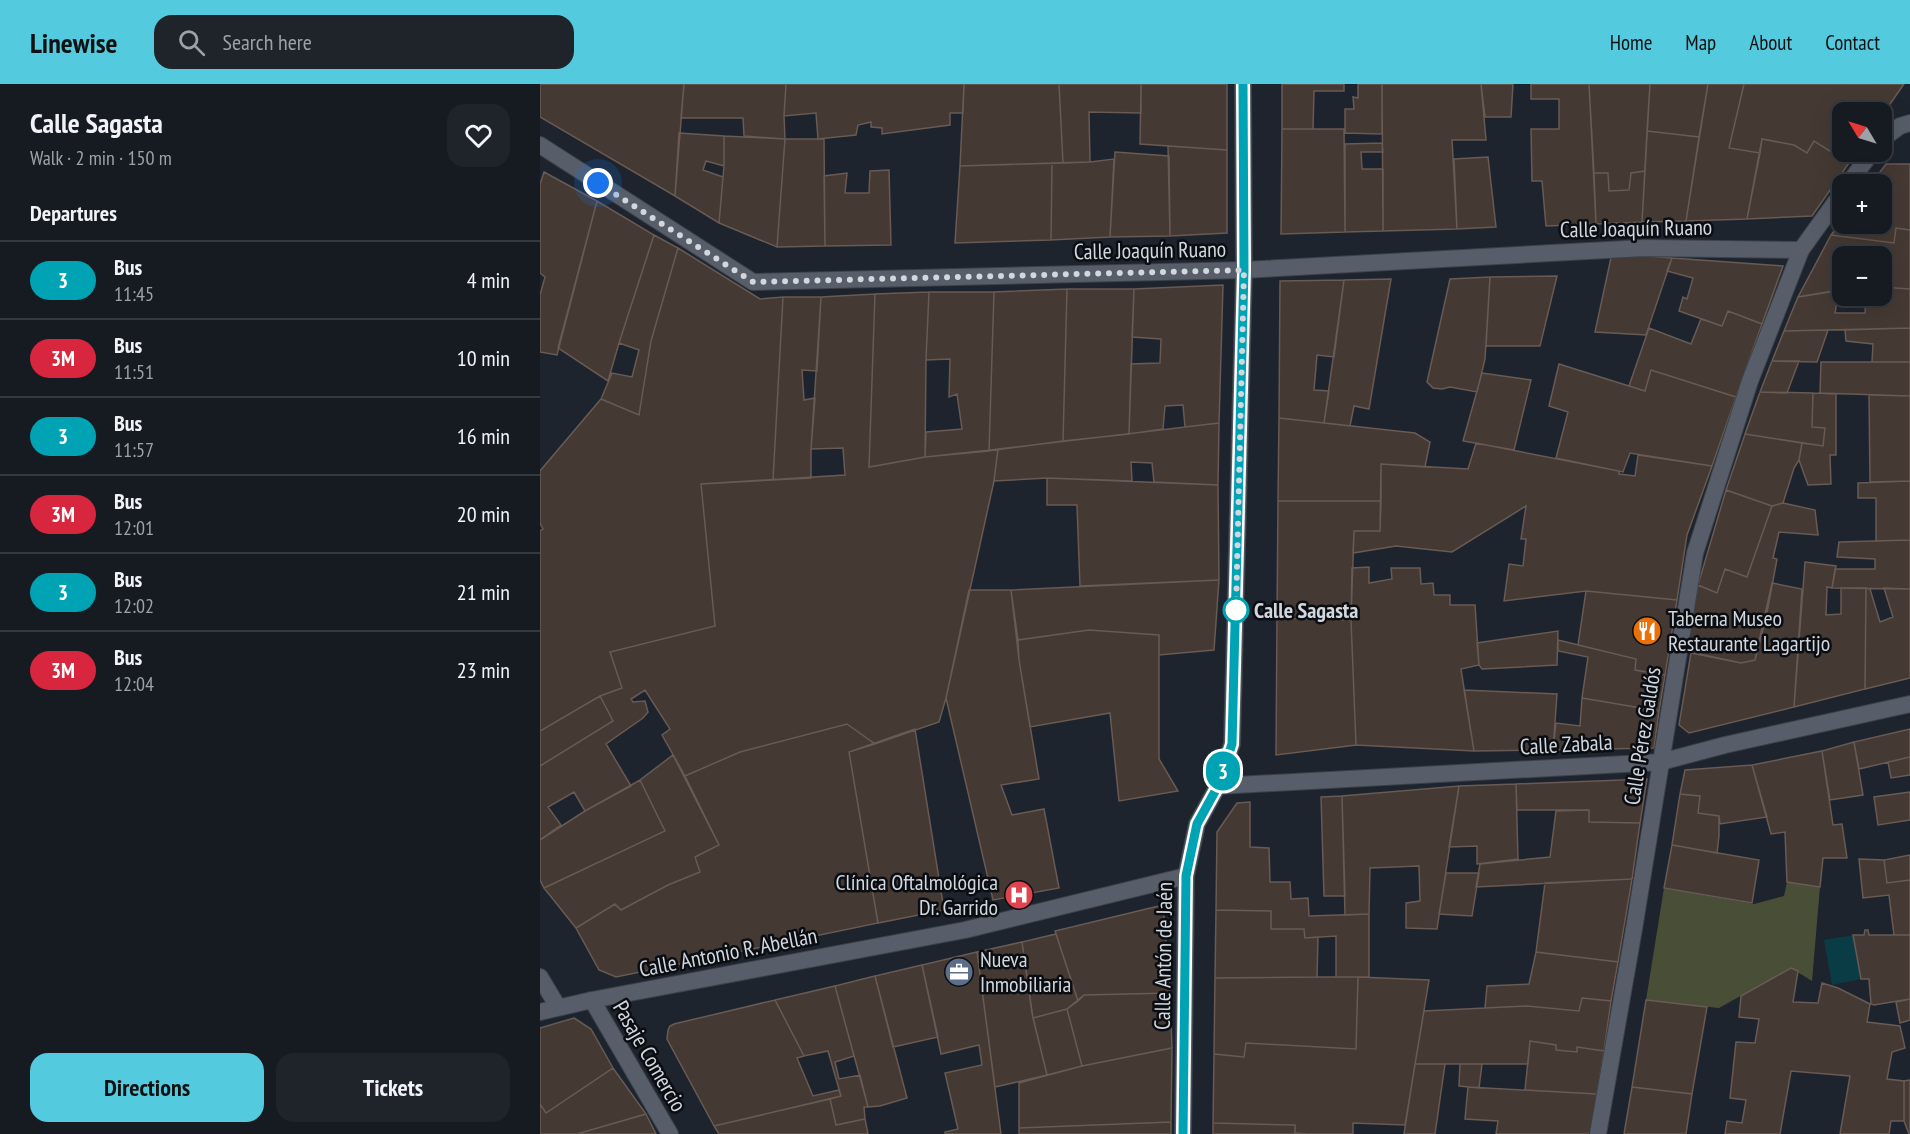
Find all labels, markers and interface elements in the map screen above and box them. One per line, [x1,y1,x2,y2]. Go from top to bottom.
search box [154,15,574,69]
text: Linewise [30,24,118,61]
icon: search [175,26,208,59]
text: Search here [223,28,312,56]
text: Home [1610,29,1652,56]
text: Map [1685,29,1716,56]
text: About [1749,29,1792,56]
text: Contact [1825,29,1880,56]
north arrow [1832,102,1892,162]
map controls [1832,102,1892,306]
text: Calle Sagasta [30,104,163,141]
button: heart [447,104,510,167]
text: Walk · 2 min · 150 m [30,145,172,171]
your location [583,168,613,198]
button: + [1832,174,1892,234]
text: Departures [30,199,117,227]
street label: Calle Joaquín Ruano [1560,213,1712,243]
street label: Calle Joaquín Ruano [1074,235,1226,265]
button: − [1832,246,1892,306]
text: Bus [114,253,142,281]
text: 4 min [467,266,510,294]
text: 3 [58,267,68,294]
text: 11:45 [114,281,154,307]
text: Bus [114,331,142,359]
text: 10 min [457,344,510,372]
text: 3M [51,345,75,372]
text: 11:51 [114,359,154,385]
text: Bus [114,409,142,437]
text: 16 min [457,422,510,450]
text: 3 [58,423,68,450]
text: 11:57 [114,437,154,463]
text: Bus [114,487,142,515]
text: 20 min [457,500,510,528]
text: 3M [51,501,75,528]
text: 12:01 [114,515,154,541]
text: Bus [114,565,142,593]
text: 21 min [457,578,510,606]
text: 3 [58,579,68,606]
text: 12:02 [114,593,154,619]
place label: Calle Sagasta [1254,596,1358,624]
marker: Calle Sagasta [1223,597,1249,623]
place label: Taberna Museo Restaurante Lagartijo [1668,604,1830,657]
restaurant icon: Taberna Museo Restaurante Lagartijo [1631,615,1663,647]
text: Bus [114,643,142,671]
text: 23 min [457,656,510,684]
text: 3M [51,657,75,684]
street label: Calle Pérez Galdós [1617,665,1667,807]
text: 12:04 [114,671,154,697]
street label: Calle Zabala [1519,728,1613,760]
line badge: 3 [1204,752,1242,790]
text: 3 [1218,758,1228,785]
place label: Clínica Oftalmológica Dr. Garrido [835,868,998,921]
hospital icon: Clínica Oftalmológica Dr. Garrido [1003,879,1035,911]
street label: Calle Antón de Jaén [1148,882,1178,1030]
street label: Calle Antonio R. Abellán [637,921,819,983]
place label: Nueva Inmobiliaria [980,945,1071,998]
office icon: Nueva Inmobiliaria [943,956,975,988]
street label: Pasaje Comercio [607,996,693,1116]
button: Directions [30,1053,264,1122]
button: Tickets [276,1053,510,1122]

